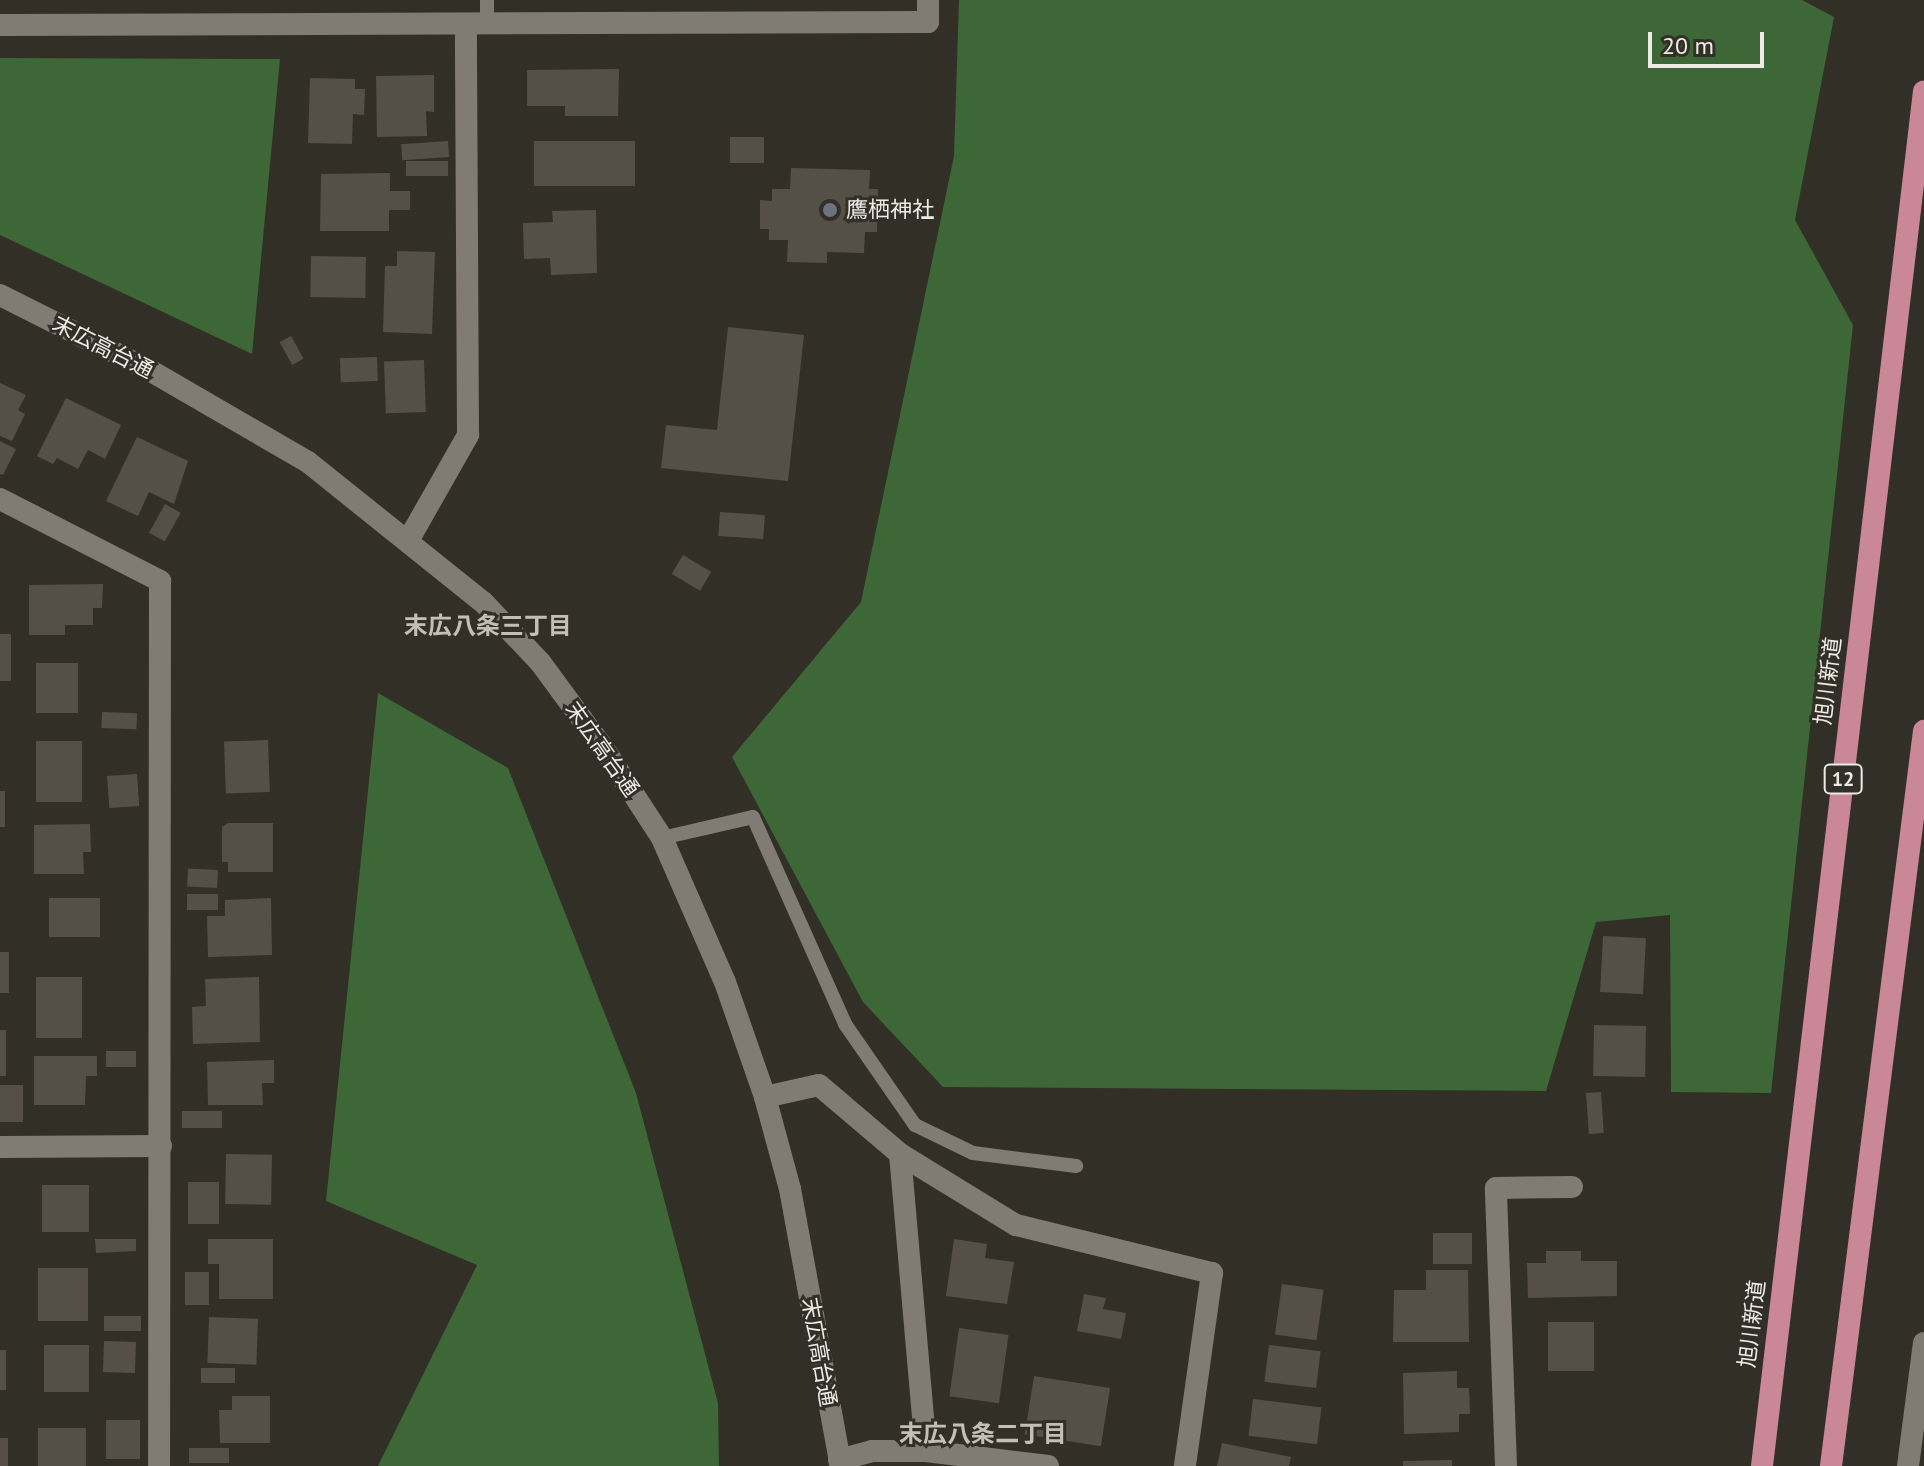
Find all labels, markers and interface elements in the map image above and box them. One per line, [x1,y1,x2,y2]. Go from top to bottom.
scale bar [1652,16,1768,66]
text: 20 m [1662,30,1714,61]
place label: 鷹栖神社 [846,197,934,223]
marker: 鷹栖神社 [821,201,839,219]
street label: 末広高台通 [48,310,158,384]
district label: 末広八条三丁目 [404,612,572,640]
street label: 旭川新道 [1810,636,1846,726]
street label: 末広高台通 [560,696,644,802]
road number: 12 [1823,763,1863,795]
street label: 旭川新道 [1734,1279,1770,1369]
street label: 末広高台通 [796,1296,842,1408]
district label: 末広八条二丁目 [899,1420,1067,1448]

